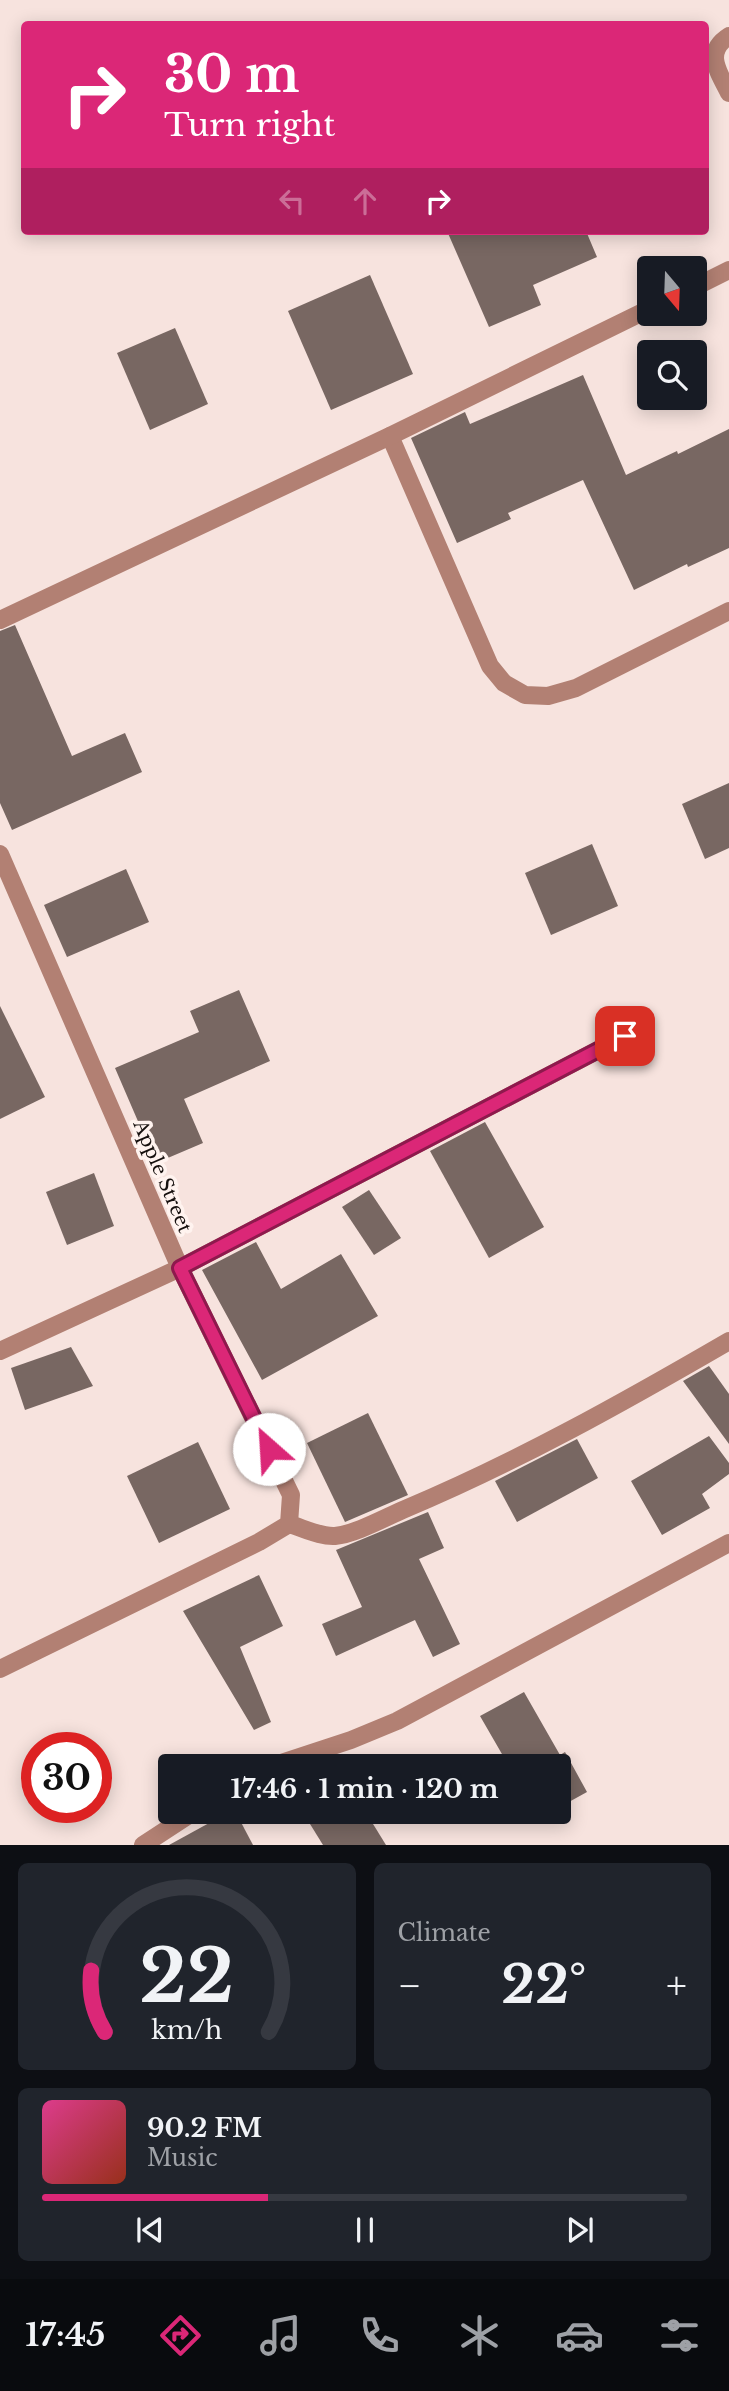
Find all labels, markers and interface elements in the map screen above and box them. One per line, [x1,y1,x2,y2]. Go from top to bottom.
text: 30 m [164,44,299,105]
icon: right [49,49,140,140]
text: Turn right [164,105,335,145]
icon: left [273,182,311,220]
icon: ahead [346,182,384,220]
icon: right [419,182,457,220]
north arrow [637,256,707,326]
map controls [637,256,707,410]
button: search [637,340,707,410]
pin [595,1006,655,1066]
icon: arrive [606,1017,644,1055]
street label: Apple Street [128,1115,197,1237]
position arrow [232,1412,306,1486]
speed limit sign: 30 [21,1732,112,1823]
text: 17:46 · 1 min · 120 m [230,1773,499,1805]
text: Climate [398,1919,491,1947]
text: 22 [139,1932,234,2023]
text: 22° [501,1953,586,2017]
text: − [398,1962,422,2009]
text: + [666,1962,687,2009]
text: km/h [151,2015,222,2046]
text: 90.2 FM [147,2112,262,2144]
text: Music [147,2144,218,2172]
icon: previous [131,2211,169,2249]
icon: pause [346,2211,384,2249]
icon: next [561,2211,599,2249]
icon: directions [156,2311,205,2360]
icon: music [256,2311,305,2360]
icon: phone [355,2311,404,2360]
icon: climate [455,2311,504,2360]
icon: car [555,2311,604,2360]
icon: filters [655,2311,704,2360]
text: 17:45 [25,2315,105,2355]

